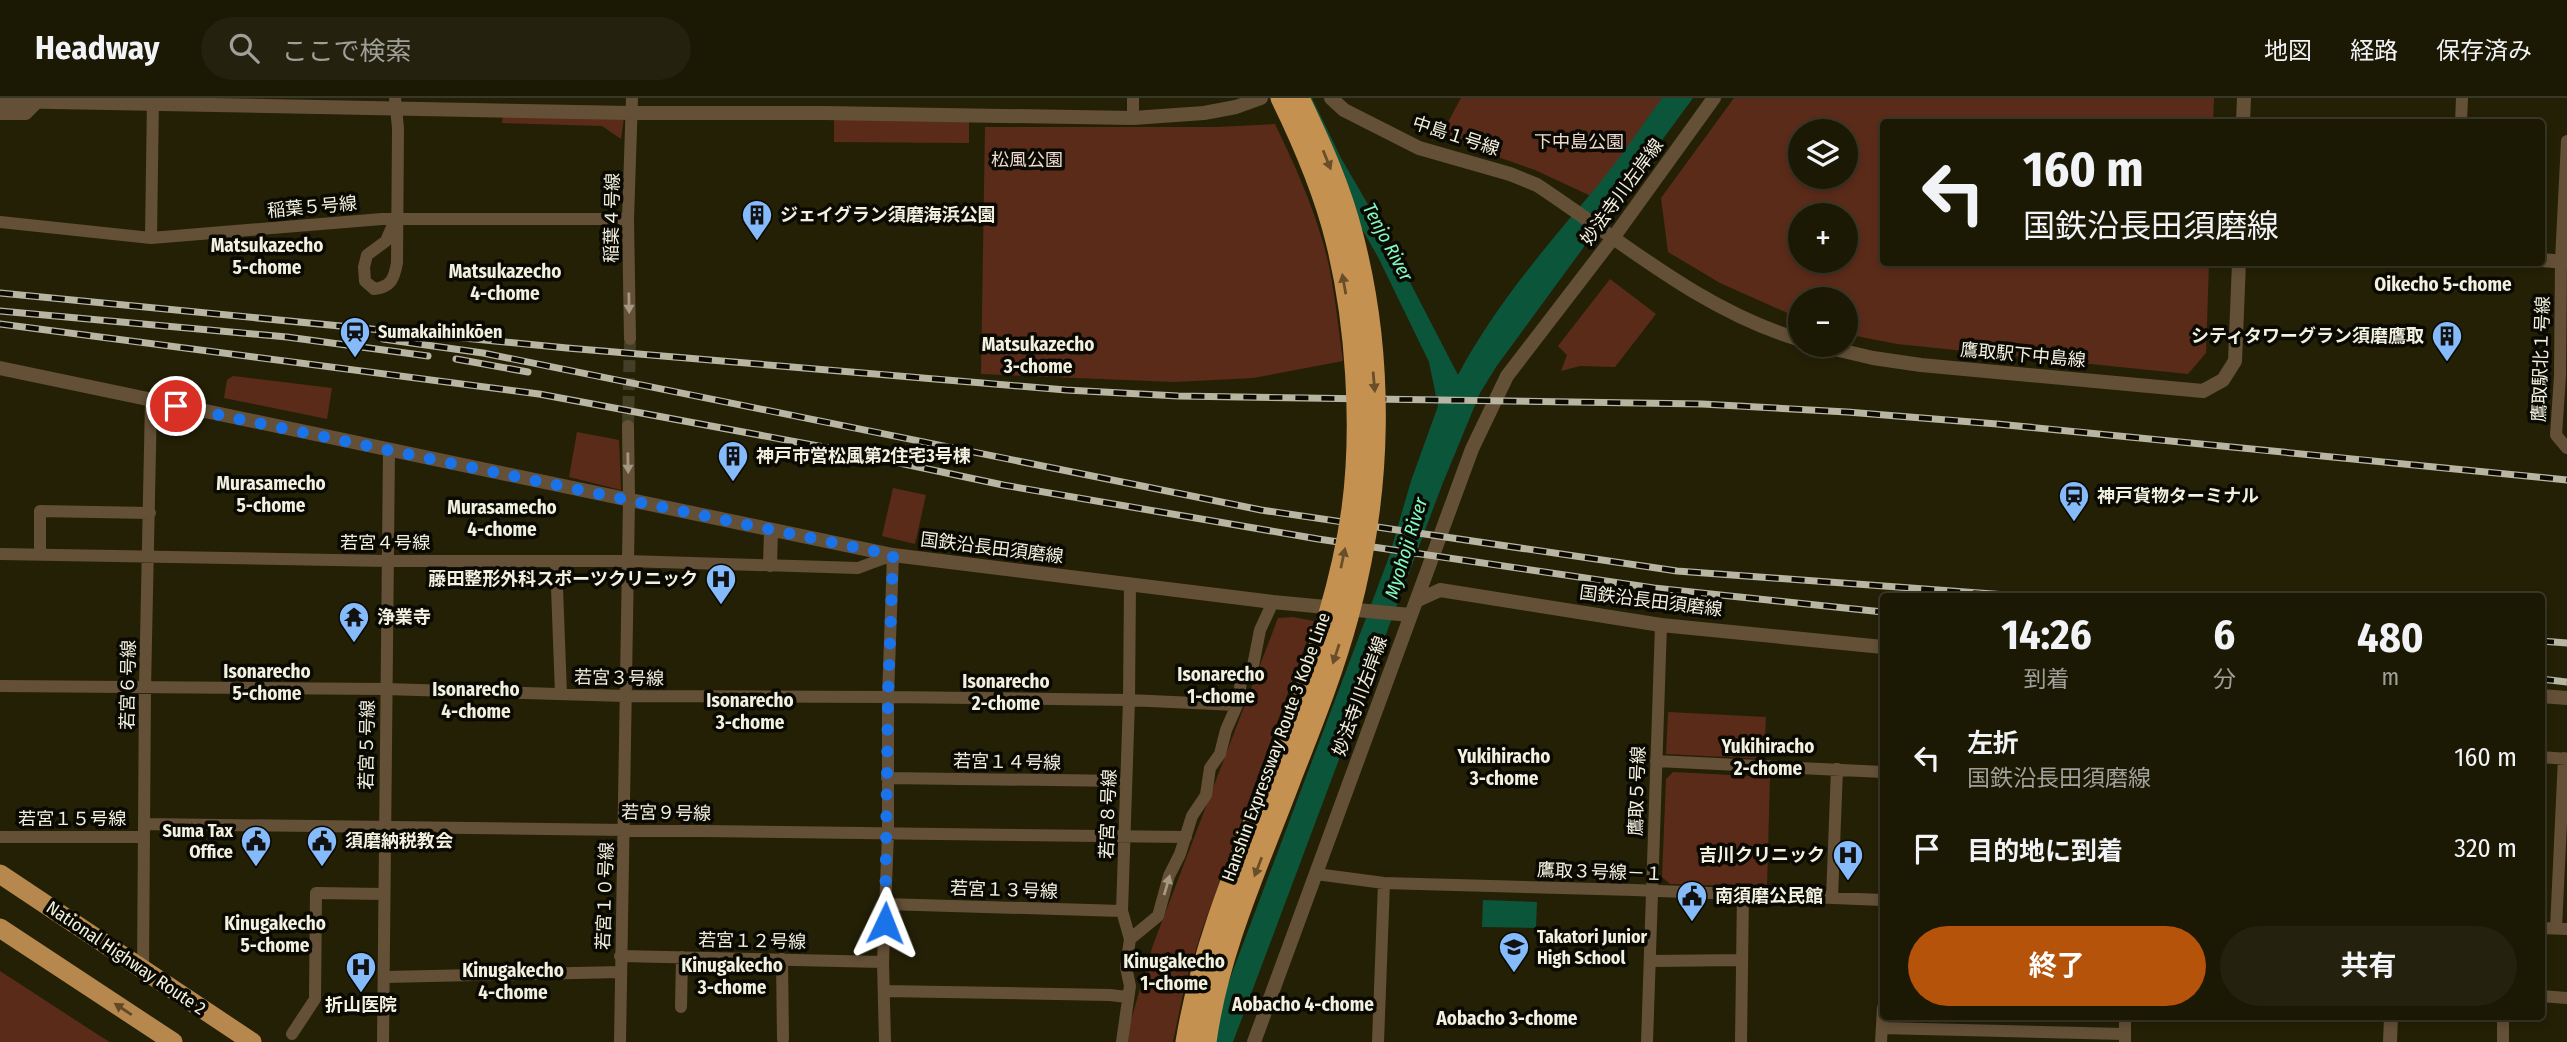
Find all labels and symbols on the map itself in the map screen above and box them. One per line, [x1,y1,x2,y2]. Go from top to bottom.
street label: 中島１号線 [1410,112,1502,160]
park label: 下中島公園 [1534,131,1624,153]
street label: 妙法寺川左岸線 [1576,135,1668,249]
park label: 松風公園 [991,149,1063,171]
one-way arrow [1321,150,1332,171]
street label: 稲葉４号線 [600,173,624,263]
street label: 稲葉５号線 [266,192,358,222]
building icon: ジェイグラン須磨海浜公園 [740,198,774,242]
water label: Tenjo River [1358,199,1419,286]
place label: ジェイグラン須磨海浜公園 [780,204,996,226]
district label: Matsukazecho 5-chome [211,234,323,279]
district label: Matsukazecho 4-chome [449,260,561,305]
one-way arrow [1338,273,1349,295]
district label: Oikecho 5-chome [2374,273,2512,296]
one-way arrow [623,292,635,314]
street label: 鷹取駅北１号線 [2528,296,2554,422]
station icon: Sumakaihinkōen [338,315,372,359]
building icon: シティタワーグラン須磨鷹取 [2430,319,2464,363]
place label: Sumakaihinkōen [378,321,503,343]
place label: シティタワーグラン須磨鷹取 [2191,325,2424,347]
district label: Matsukazecho 3-chome [982,333,1094,378]
street label: 鷹取駅下中島線 [1959,339,2087,371]
one-way arrow [1369,371,1380,393]
pin [146,376,206,436]
building icon: 神戸市営松風第2住宅3号棟 [716,439,750,483]
place label: 神戸市営松風第2住宅3号棟 [756,445,971,467]
one-way arrow [622,452,634,474]
district label: Murasamecho 5-chome [216,472,326,517]
station icon: 神戸貨物ターミナル [2057,479,2091,523]
place label: 神戸貨物ターミナル [2097,485,2259,507]
water label: Myohoji River [1380,493,1433,601]
district label: Murasamecho 4-chome [447,496,557,541]
street label: 国鉄沿長田須磨線 [919,528,1065,568]
street label: 若宮４号線 [340,532,430,554]
one-way arrow [1337,547,1348,569]
hospital icon: 藤田整形外科スポーツクリニック [704,562,738,606]
place label: 藤田整形外科スポーツクリニック [428,568,698,590]
street label: 国鉄沿長田須磨線 [1578,581,1724,621]
temple icon: 浄業寺 [337,600,371,644]
place label: 浄業寺 [377,606,431,628]
street label: Hanshin Expressway Route 3 Kobe Line [1217,609,1335,884]
street label: 妙法寺川左岸線 [1328,633,1392,759]
street label: 若宮６号線 [116,640,140,730]
one-way arrow [1331,643,1341,664]
district label: Isonarecho 5-chome [223,660,311,705]
district label: Isonarecho 1-chome [1177,663,1265,708]
street label: 若宮３号線 [574,666,664,690]
district label: Isonarecho 2-chome [962,670,1050,715]
district label: Isonarecho 4-chome [432,678,520,723]
district label: Isonarecho 3-chome [706,689,794,734]
street label: 若宮５号線 [355,700,379,790]
district label: Yukihiracho 2-chome [1721,735,1814,780]
district label: Yukihiracho 3-chome [1457,745,1550,790]
street label: 鷹取５号線 [1624,746,1650,836]
street label: 若宮１４号線 [953,750,1061,774]
street label: 若宮８号線 [1095,769,1121,859]
street label: 若宮９号線 [621,801,711,825]
street label: 若宮１５号線 [18,808,126,830]
place label: Suma Tax Office [163,820,234,863]
public building icon: Suma Tax Office [239,824,273,868]
public building icon: 須磨納税教会 [305,824,339,868]
place label: 須磨納税教会 [345,830,453,852]
hospital icon: 吉川クリニック [1831,838,1865,882]
street label: 若宮１０号線 [592,842,618,950]
place label: 吉川クリニック [1699,844,1825,866]
one-way arrow [1252,857,1263,878]
street label: 鷹取３号線－１ [1537,859,1663,885]
one-way arrow [1162,874,1172,895]
street label: 若宮１３号線 [950,877,1058,903]
public building icon: 南須磨公民館 [1675,879,1709,923]
place label: 南須磨公民館 [1715,885,1823,907]
position arrow [848,886,922,960]
street label: National Highway Route 2 [42,896,210,1020]
district label: Kinugakecho 5-chome [224,912,326,957]
place label: Takatori Junior High School [1537,926,1648,969]
street label: 若宮１２号線 [698,929,806,953]
school or university icon: Takatori Junior High School [1497,930,1531,974]
hospital icon: 折山医院 [344,950,378,994]
district label: Kinugakecho 1-chome [1123,950,1225,995]
district label: Kinugakecho 3-chome [681,954,783,999]
district label: Kinugakecho 4-chome [462,959,564,1004]
district label: Aobacho 4-chome [1231,993,1374,1016]
place label: 折山医院 [325,994,397,1016]
one-way arrow [114,1002,132,1016]
district label: Aobacho 3-chome [1435,1007,1578,1030]

